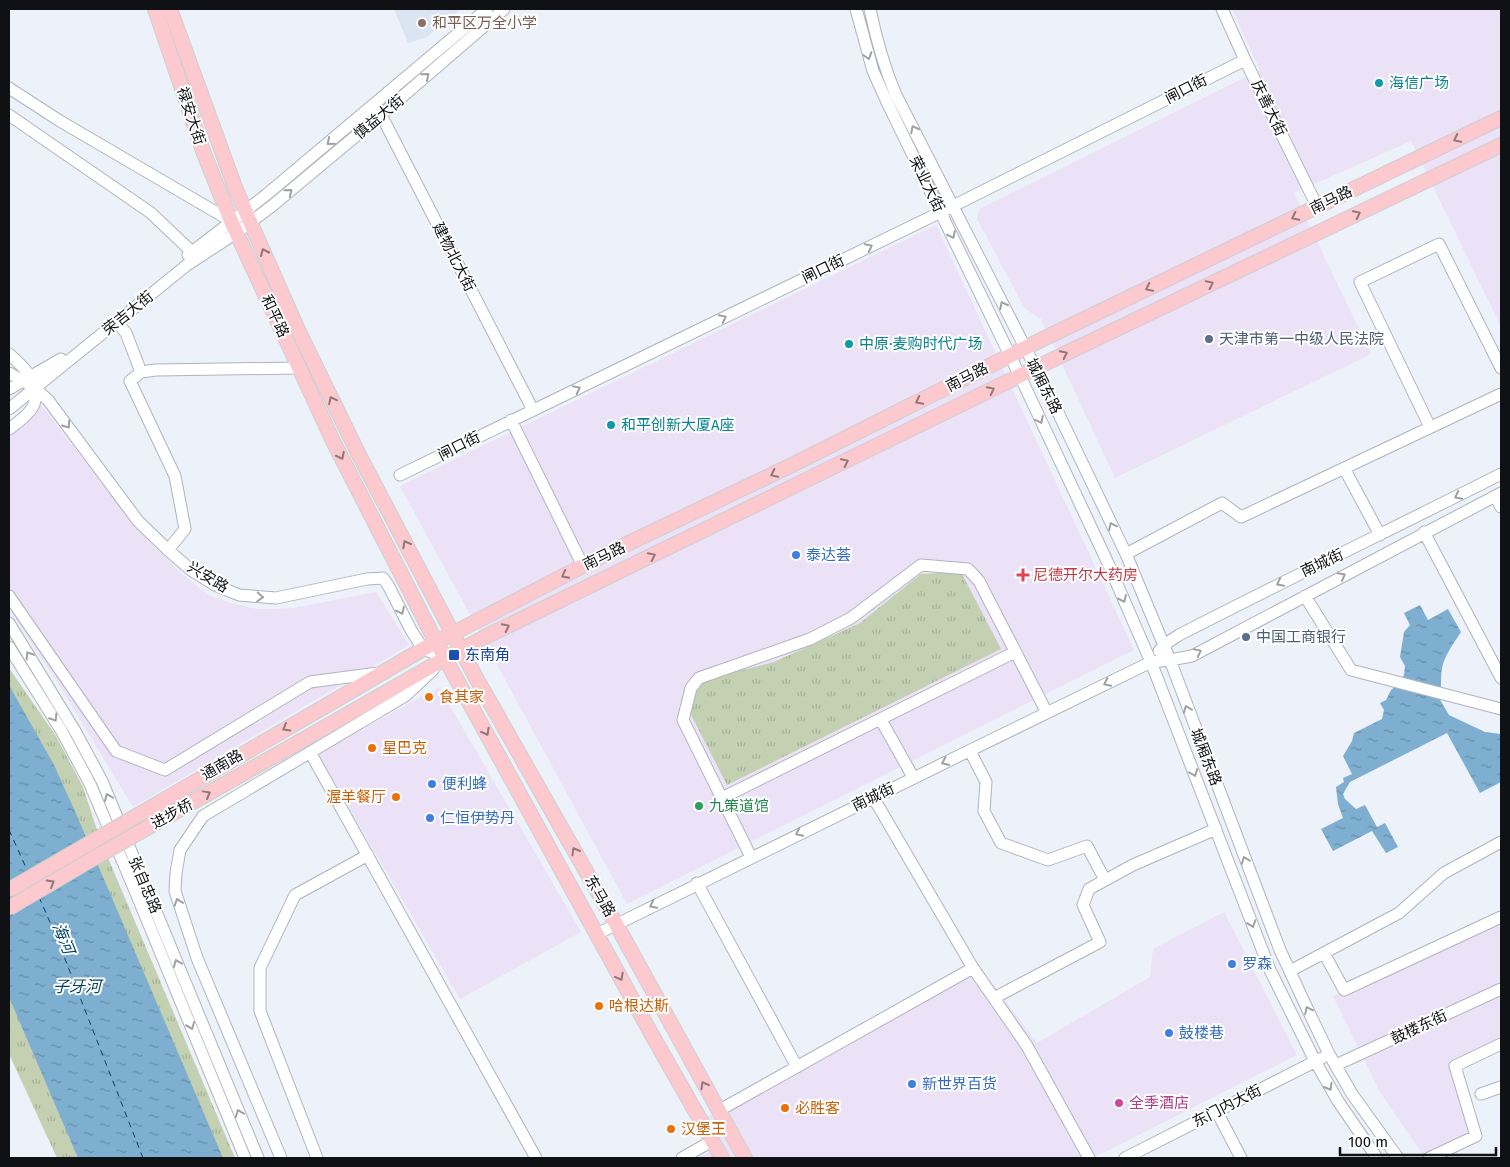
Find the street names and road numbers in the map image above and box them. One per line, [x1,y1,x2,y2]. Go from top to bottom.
street label: 闸口街 [1162,71,1210,107]
street label: 庆善大街 [1248,77,1290,139]
street label: 禄安大街 [173,85,209,147]
street label: 慎益大街 [350,91,408,143]
street label: 荣业大街 [906,153,948,215]
street label: 南马路 [1307,182,1355,218]
street label: 建物北大街 [429,219,479,295]
street label: 闸口街 [799,251,847,287]
street label: 荣吉大街 [99,287,157,339]
street label: 和平路 [257,292,293,340]
street label: 城厢东路 [1022,355,1066,417]
street label: 南马路 [943,359,991,395]
street label: 闸口街 [435,428,483,464]
street label: 南马路 [580,538,628,574]
street label: 南城街 [1298,545,1346,581]
street label: 兴安路 [184,558,232,596]
street label: 城厢东路 [1187,726,1225,788]
street label: 通南路 [198,746,246,784]
street label: 南城街 [849,779,897,815]
street label: 进步桥 [148,795,196,833]
street label: 张自忠路 [125,854,165,916]
street label: 东马路 [581,872,619,920]
street label: 鼓楼东街 [1388,1006,1450,1048]
street label: 东门内大街 [1189,1081,1265,1131]

